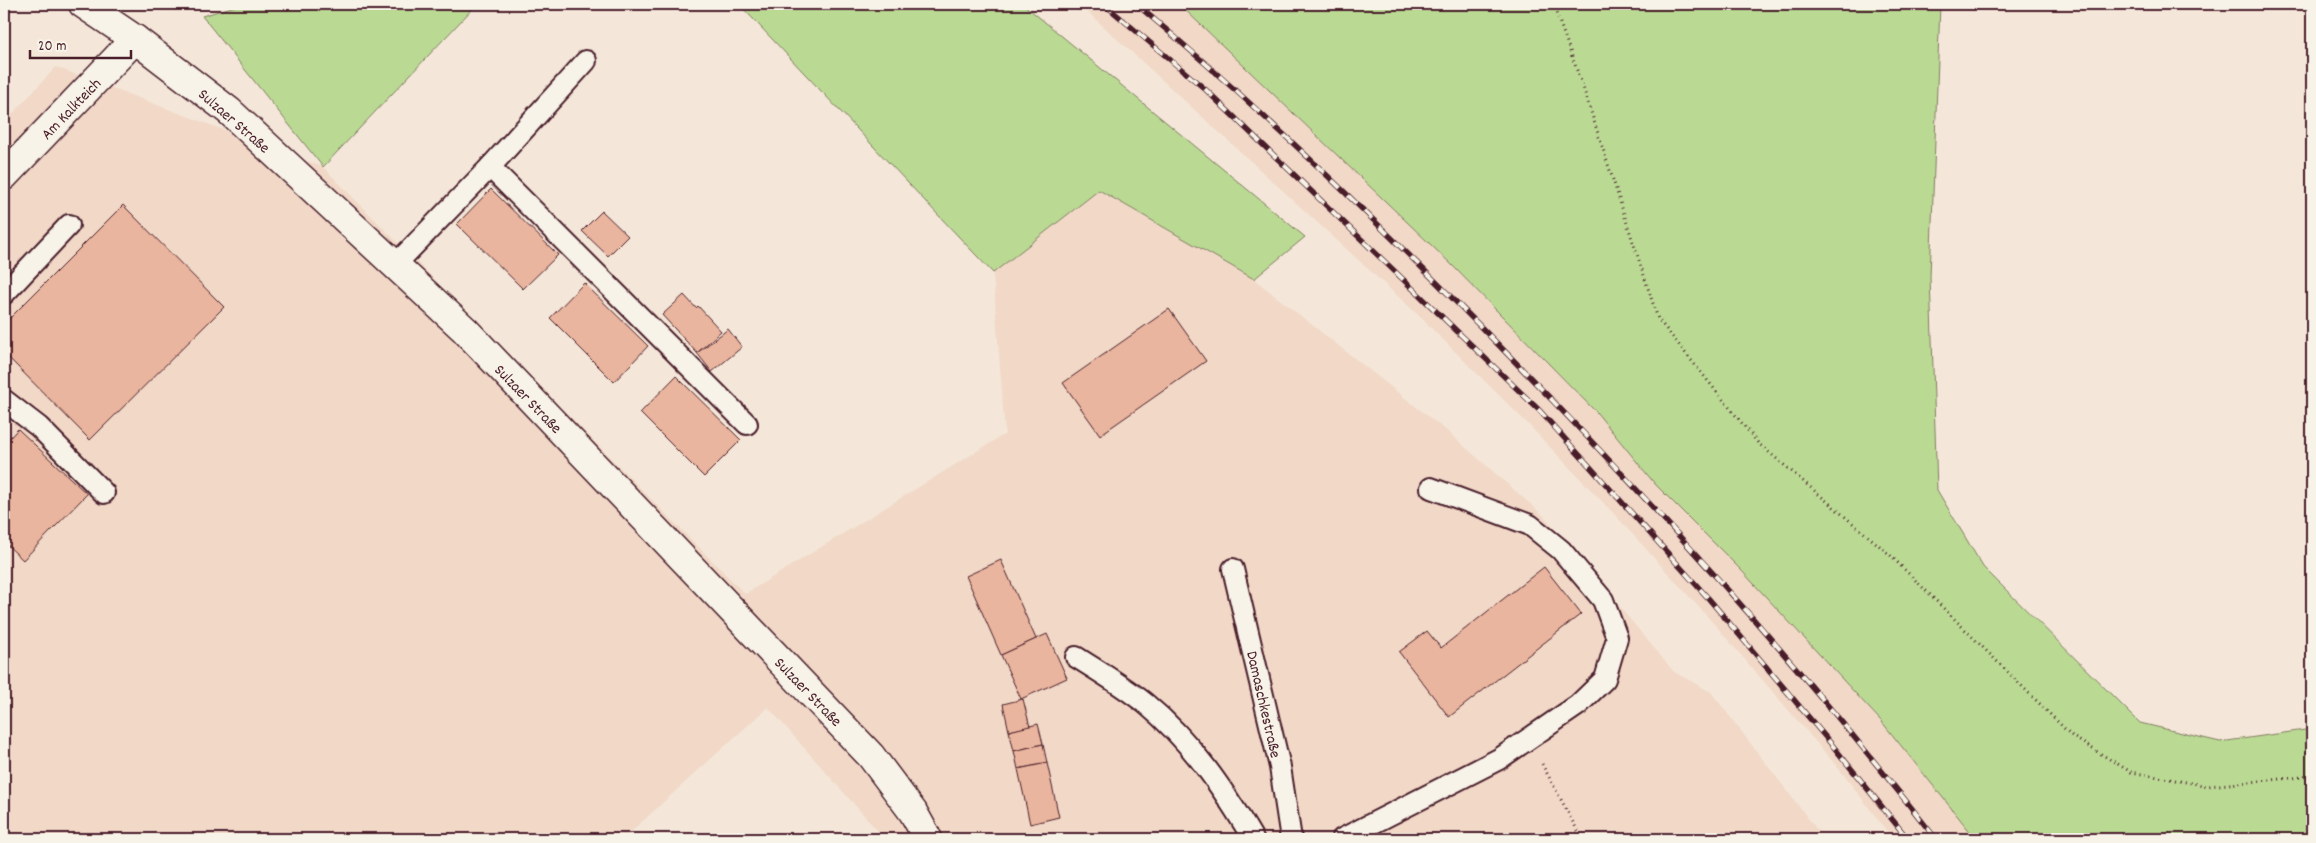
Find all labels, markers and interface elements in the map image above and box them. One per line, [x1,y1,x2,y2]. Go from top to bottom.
scale bar [30,28,131,60]
text: 20 m [38,36,66,58]
street label: Am Kalkteich [36,74,107,146]
street label: Sulzaer Straße [192,84,275,160]
street label: Sulzaer Straße [488,360,566,440]
street label: Damaschkestraße [1239,649,1286,760]
street label: Sulzaer Straße [768,653,846,733]

